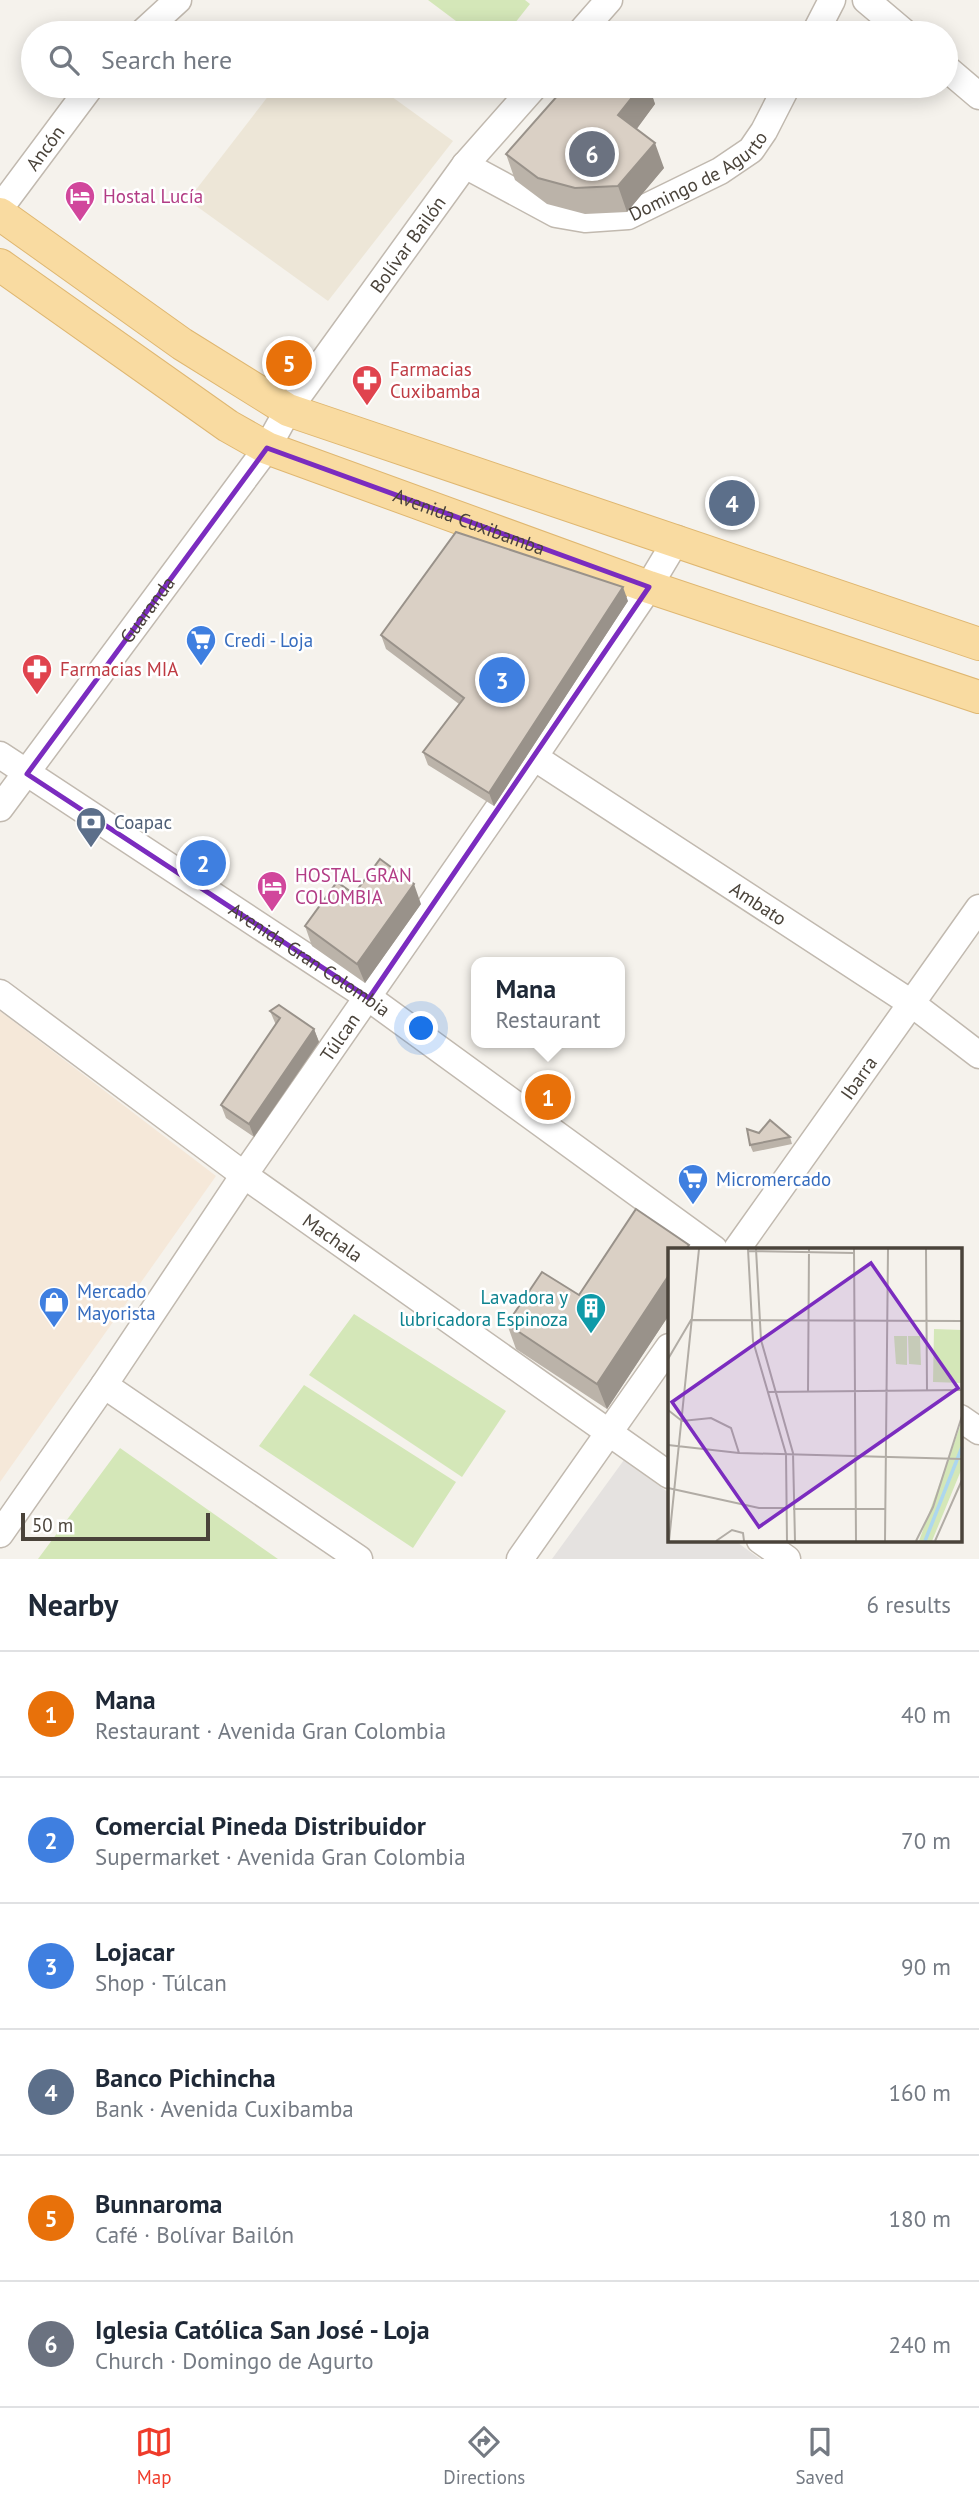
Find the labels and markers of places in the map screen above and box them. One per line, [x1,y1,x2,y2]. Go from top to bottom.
pin: 6 [569,128,615,180]
hotel icon: Hostal Lucía [63,179,97,223]
place label: Hostal Lucía [103,184,203,208]
pin: 5 [266,337,312,389]
place label: Farmacias Cuxibamba [390,357,480,403]
pharmacy icon: Farmacias Cuxibamba [350,363,384,407]
pin: 4 [709,477,755,529]
supermarket icon: Credi - Loja [184,623,218,667]
place label: Credi - Loja [224,628,313,652]
pharmacy icon: Farmacias MIA [20,652,54,696]
pin: 3 [479,654,525,706]
place label: Farmacias MIA [60,657,178,681]
bank icon: Coapac [74,805,108,849]
place label: Coapac [114,810,172,834]
pin: 2 [180,837,226,889]
place label: HOSTAL GRAN COLOMBIA [295,863,412,909]
hotel icon: HOSTAL GRAN COLOMBIA [255,869,289,913]
pin: 1 [525,1071,571,1123]
supermarket icon: Micromercado [676,1162,710,1206]
place label: Micromercado [716,1167,831,1191]
place label: Mercado Mayorista [77,1279,156,1325]
shop icon: Mercado Mayorista [37,1285,71,1329]
place label: Lavadora y lubricadora Espinoza [399,1285,568,1331]
building icon: Lavadora y lubricadora Espinoza [574,1291,608,1335]

